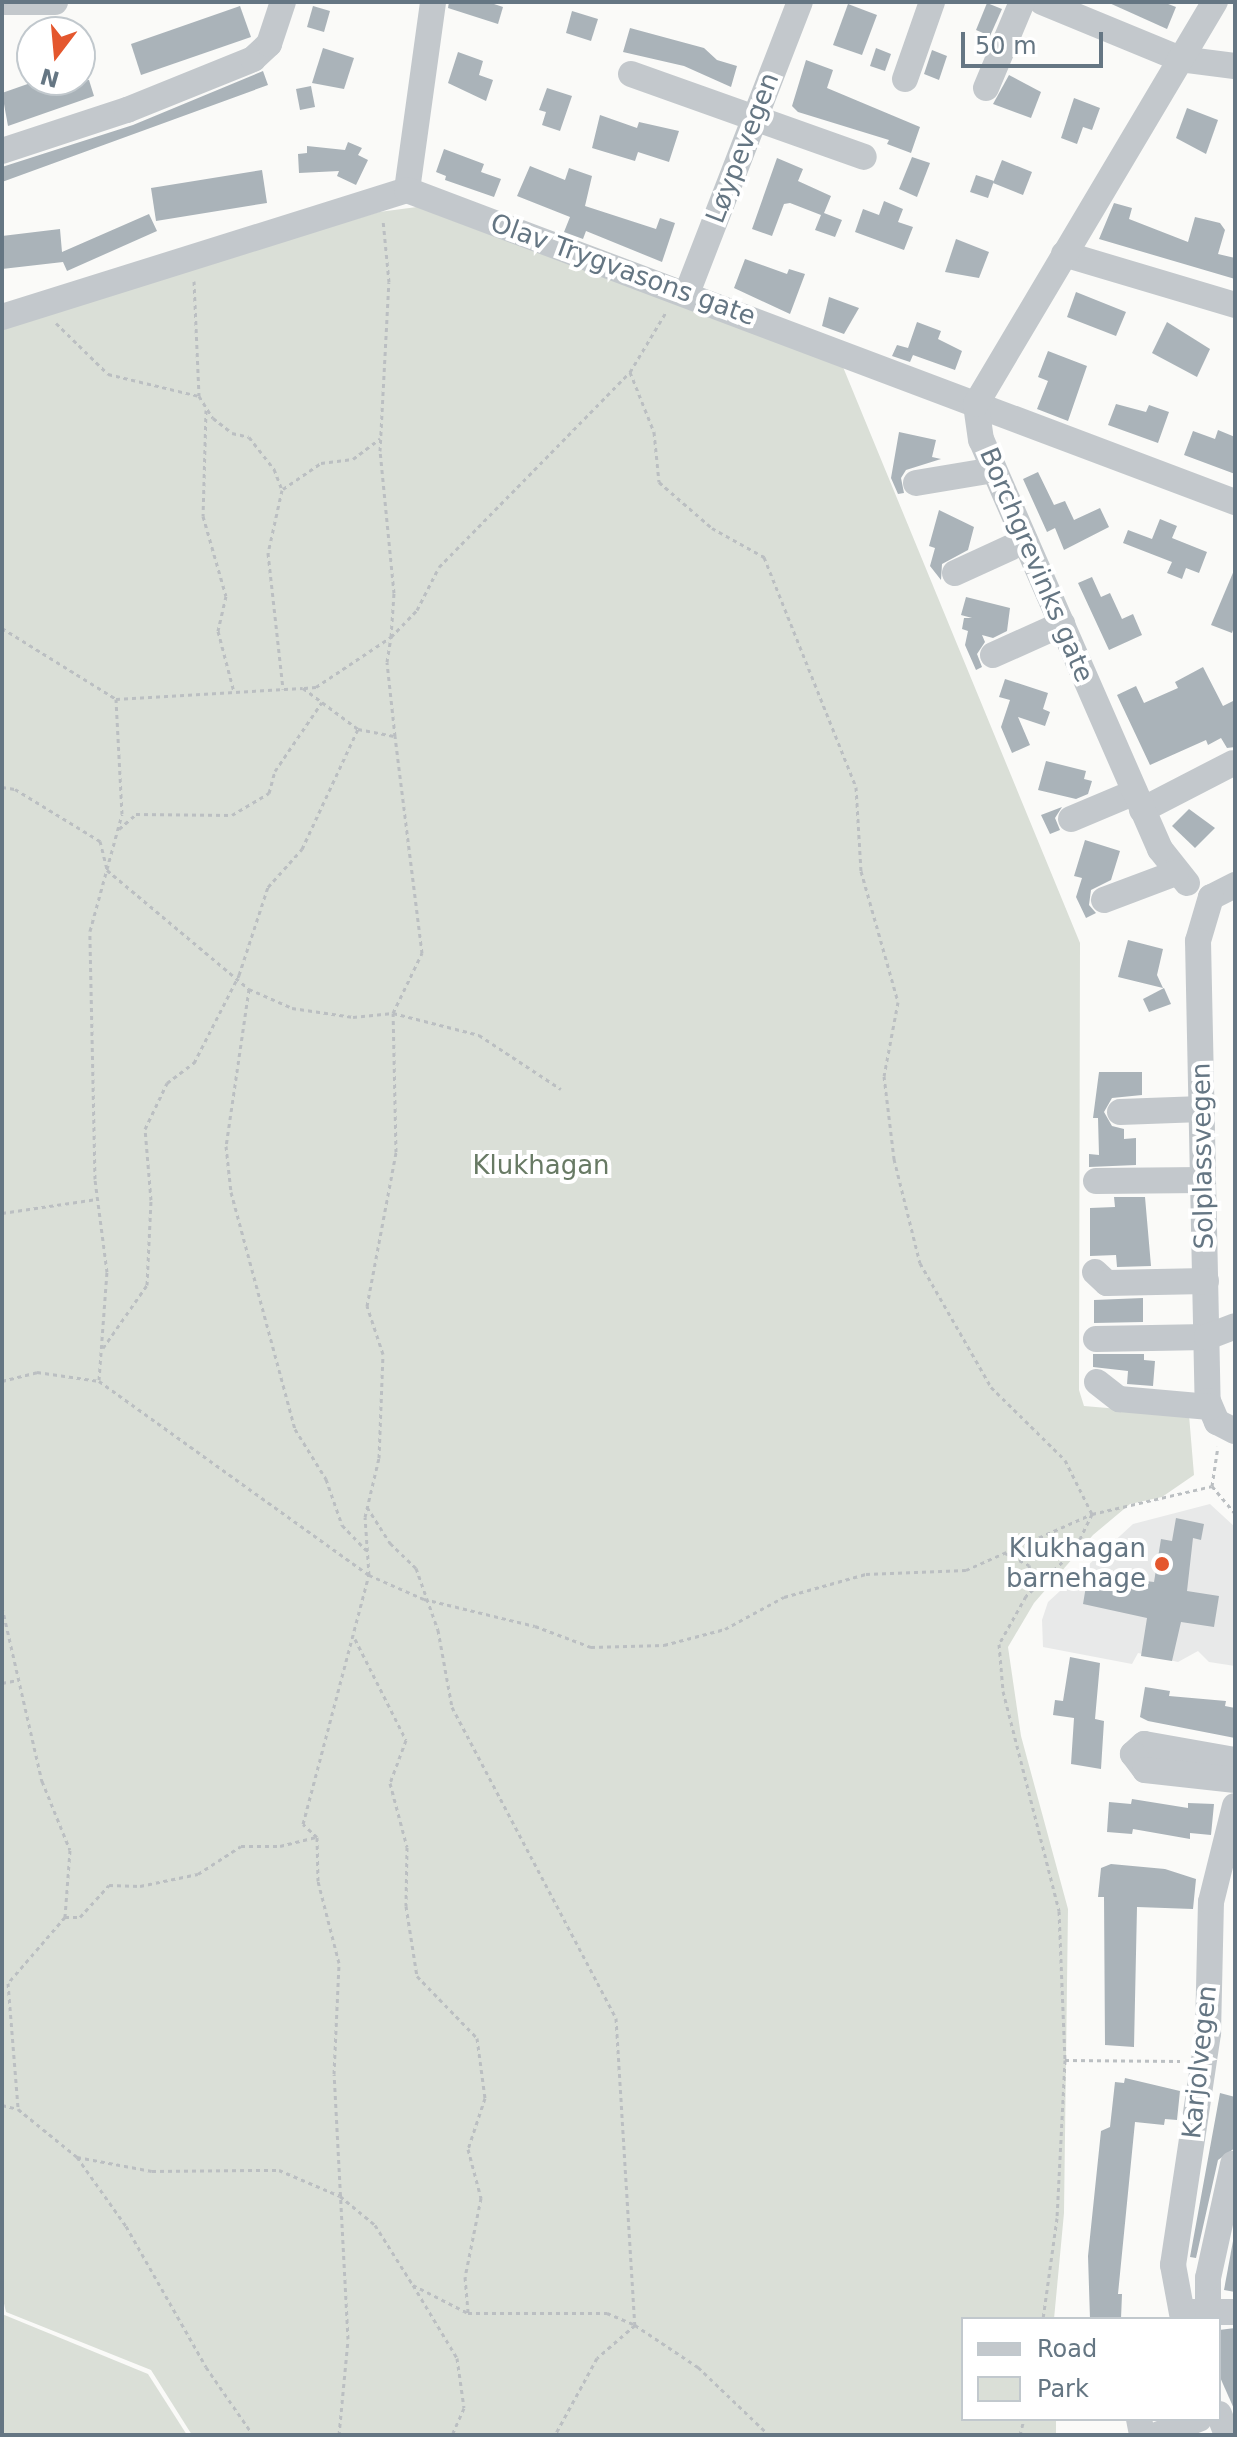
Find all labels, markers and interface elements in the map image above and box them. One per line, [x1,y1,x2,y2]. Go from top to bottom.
north arrow [16,16,96,96]
scale bar [965,16,1107,66]
text: 50 m [975,32,1037,60]
text: N [38,63,62,92]
street label: Løypevegen [700,68,786,228]
street label: Olav Trygvasons gate [486,208,760,332]
street label: Borchgrevinks gate [972,443,1100,687]
street label: Solplassvegen [1186,1062,1220,1250]
park label: Klukhagan [472,1150,610,1182]
place label: Klukhagan barnehage [1006,1533,1146,1594]
marker: Klukhagan barnehage [1153,1555,1171,1573]
street label: Karjolvegen [1176,1984,1224,2140]
legend [961,2317,1221,2421]
text: Road [1037,2335,1097,2363]
text: Park [1037,2375,1089,2403]

